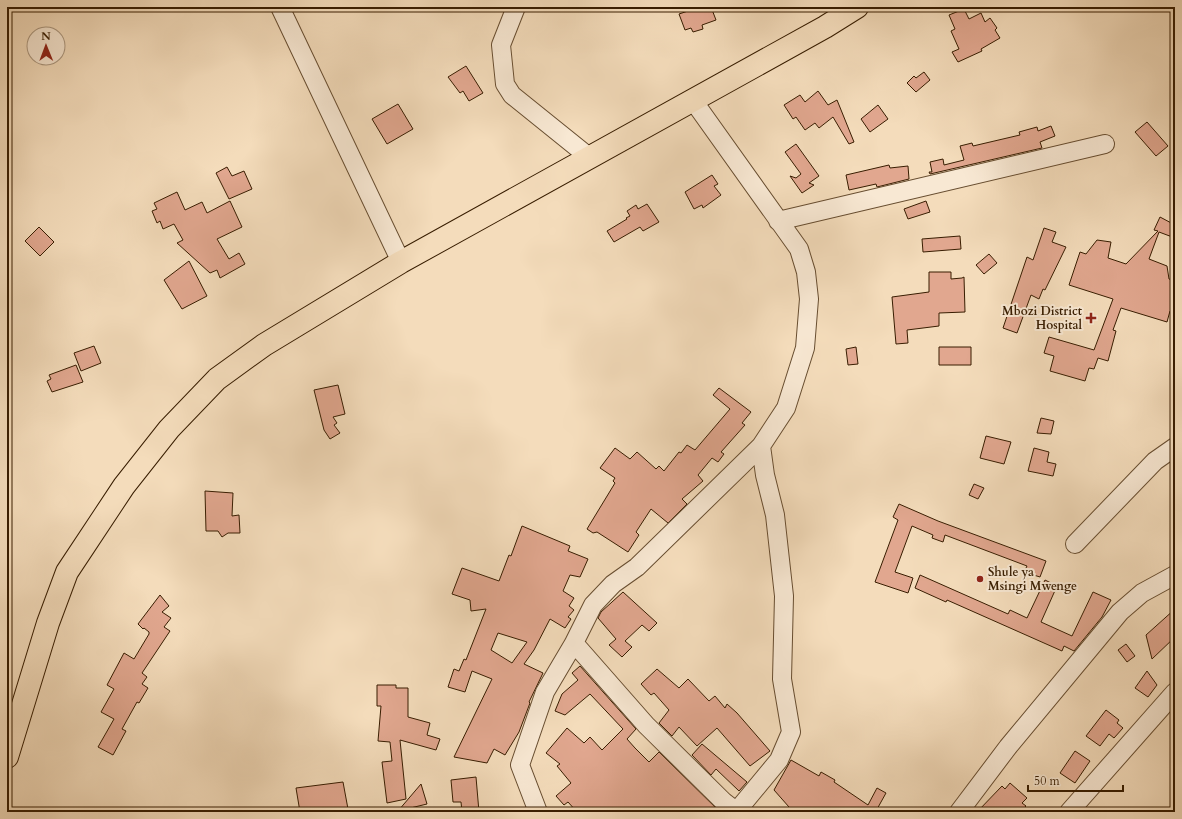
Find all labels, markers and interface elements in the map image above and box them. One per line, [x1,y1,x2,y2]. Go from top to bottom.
north arrow [26,26,66,66]
text: N [41,29,51,44]
place label: Mbozi District Hospital [1002,303,1083,333]
marker: Mbozi District Hospital [1085,312,1097,324]
place label: Shule ya Msingi Mwenge [988,564,1077,594]
marker: Shule ya Msingi Mwenge [975,574,985,584]
scale bar [1028,767,1123,793]
text: 50 m [1034,773,1061,789]

